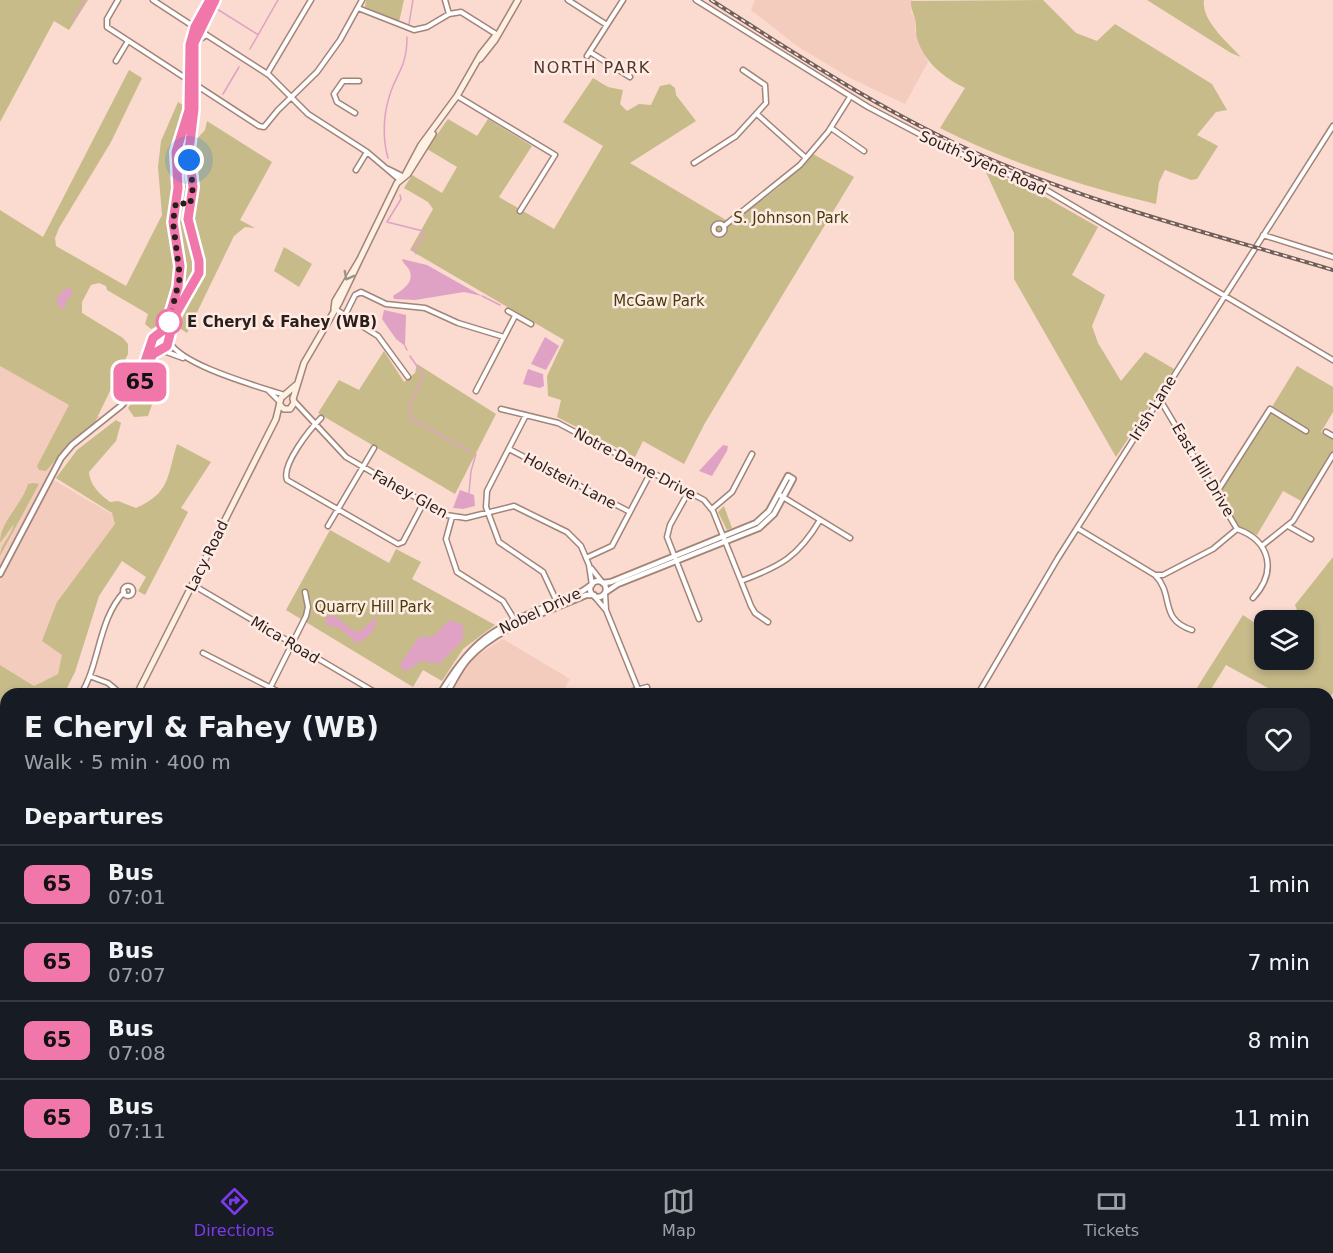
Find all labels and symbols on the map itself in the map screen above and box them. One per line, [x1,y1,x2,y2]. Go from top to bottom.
district label: NORTH PARK [533,58,651,77]
street label: South Syene Road [917,127,1049,199]
your location [174,145,204,175]
park label: S. Johnson Park [733,209,849,227]
one-way arrow [344,270,355,281]
park label: McGaw Park [613,292,705,310]
marker: E Cheryl & Fahey (WB) [156,309,182,335]
place label: E Cheryl & Fahey (WB) [187,313,377,331]
line badge: 65 [113,362,167,401]
street label: Irish Lane [1126,372,1180,444]
street label: East Hill Drive [1168,420,1238,520]
street label: Notre Dame Drive [571,424,699,504]
street label: Holstein Lane [521,449,619,513]
street label: Fahey Glen [369,466,451,522]
street label: Lacy Road [182,517,232,595]
street label: Nobel Drive [496,584,584,638]
park label: Quarry Hill Park [314,598,432,616]
street label: Mica Road [247,612,323,668]

